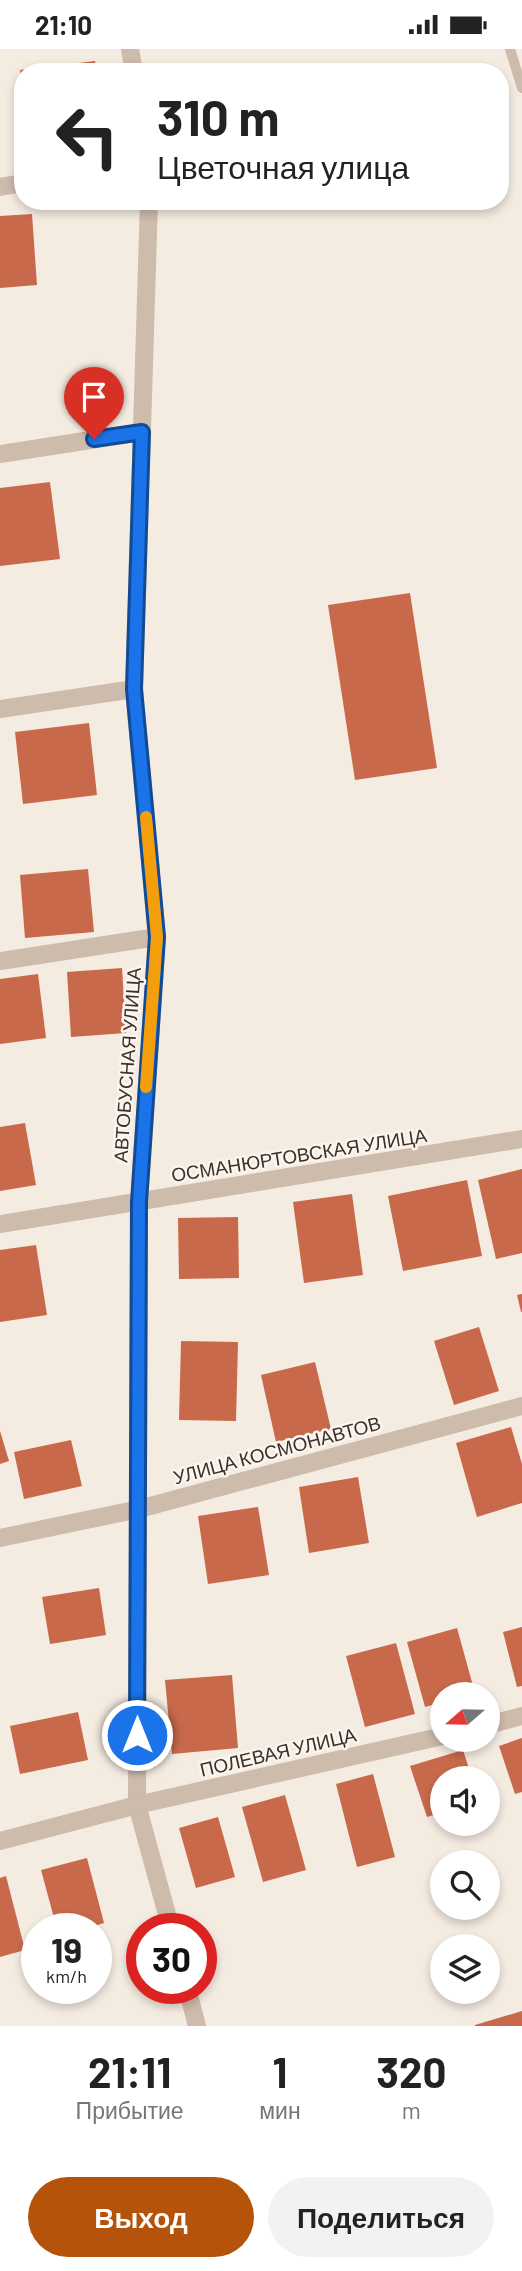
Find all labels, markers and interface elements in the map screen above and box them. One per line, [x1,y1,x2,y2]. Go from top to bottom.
text: 21:10 [35,9,92,40]
text: 310 m [157,87,279,146]
icon: left [42,91,133,182]
text: Цветочная улица [157,147,409,185]
pin [64,367,124,439]
icon: arrive [75,378,113,416]
street label: АВТОБУСНАЯ УЛИЦА [108,966,145,1163]
street label: ОСМАНЮРТОВСКАЯ УЛИЦА [170,1123,429,1186]
street label: УЛИЦА КОСМОНАВТОВ [171,1411,383,1488]
north arrow [430,1682,500,1752]
map controls [430,1682,500,2004]
position arrow [100,1698,174,1772]
street label: ПОЛЕВАЯ УЛИЦА [197,1722,359,1781]
button: sound [430,1766,500,1836]
button: search [430,1850,500,1920]
speed limit sign: 30 [126,1913,217,2004]
text: 19 [51,1928,82,1970]
button: layers [430,1934,500,2004]
text: km/h [46,1965,87,1987]
text: 21:11 [88,2046,171,2096]
text: 1 [273,2046,287,2096]
text: 320 [376,2046,446,2096]
text: Прибытие [76,2096,184,2124]
text: мин [259,2096,301,2124]
text: m [402,2096,421,2124]
button: Выход [28,2177,254,2257]
button: Поделиться [268,2177,494,2257]

